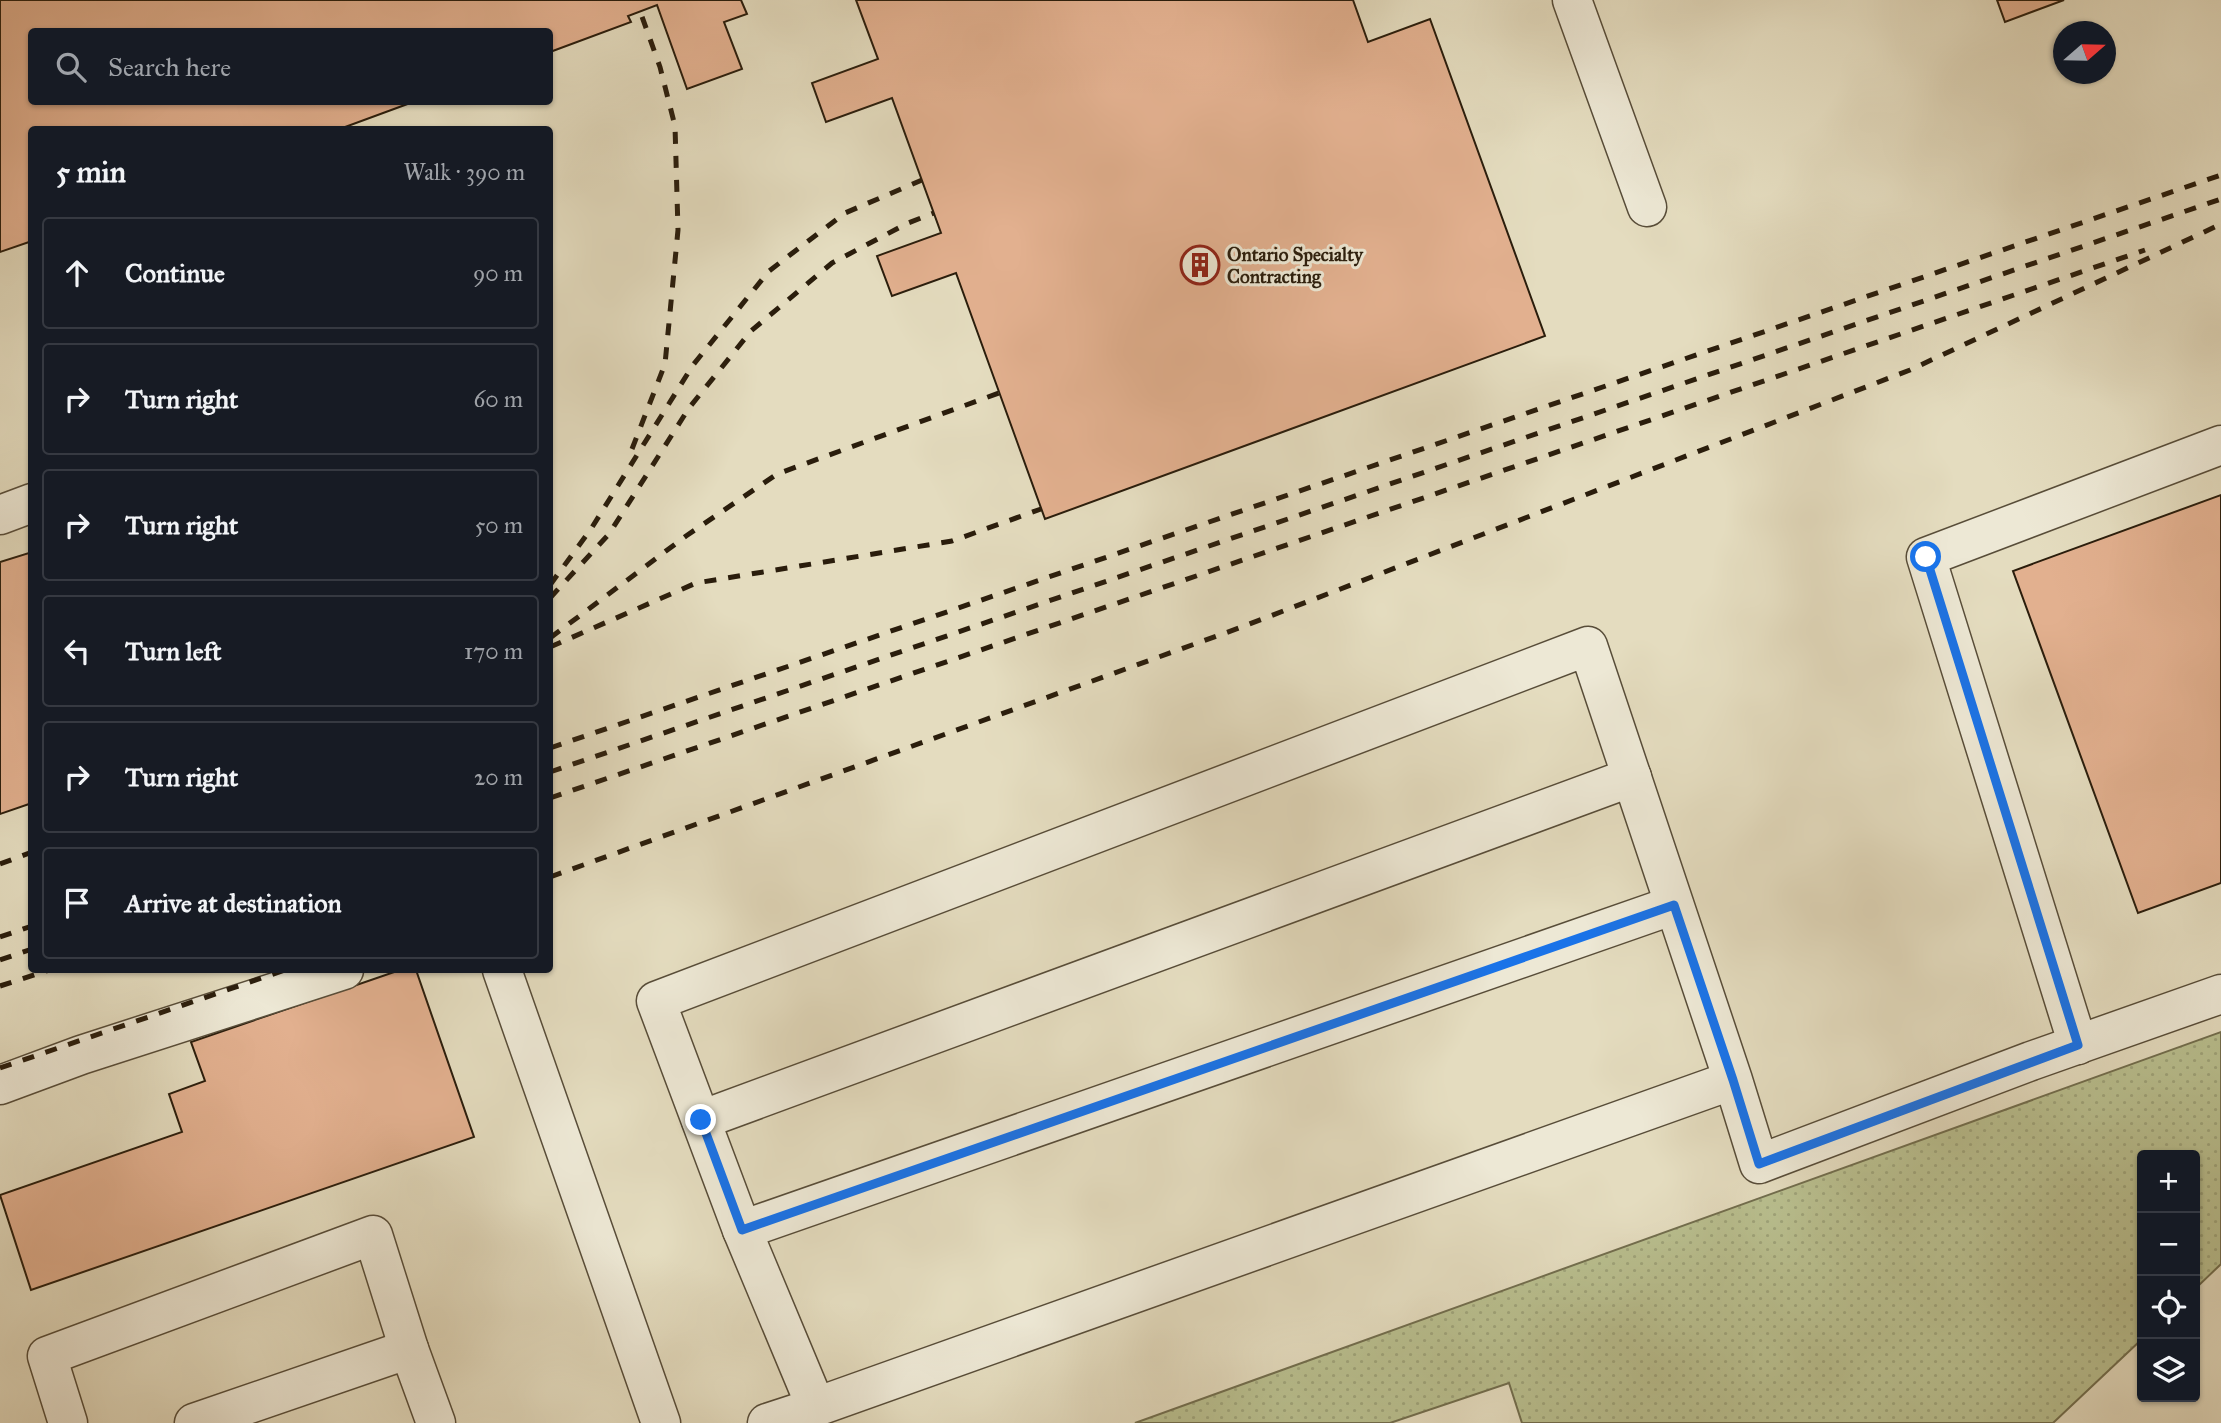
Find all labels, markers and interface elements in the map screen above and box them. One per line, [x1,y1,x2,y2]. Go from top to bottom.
north arrow [2053,21,2116,84]
search box [28,28,553,105]
icon: search [52,48,90,86]
text: Search here [108,51,231,83]
text: 5 min [56,154,126,190]
text: Walk · 390 m [404,158,525,186]
place label: Ontario Specialty Contracting [1227,243,1364,289]
building icon: Ontario Specialty Contracting [1179,244,1221,286]
icon: ahead [58,254,96,292]
text: Continue [125,257,225,289]
text: 90 m [473,259,523,287]
icon: right [58,380,96,418]
text: Turn right [125,383,238,415]
text: 60 m [474,385,523,413]
icon: right [58,506,96,544]
text: Turn right [125,509,238,541]
text: 50 m [475,511,523,539]
route start [1910,541,1941,572]
icon: left [58,632,96,670]
text: Turn left [125,635,221,667]
text: 170 m [464,637,523,665]
icon: right [58,758,96,796]
text: Turn right [125,761,238,793]
text: 20 m [474,763,523,791]
icon: arrive [58,884,96,922]
text: Arrive at destination [125,887,342,919]
route end [685,1104,716,1135]
map controls [2137,1150,2200,1402]
button: + [2137,1150,2200,1213]
button: − [2137,1213,2200,1276]
button: locate [2137,1276,2200,1339]
button: layers [2137,1339,2200,1402]

